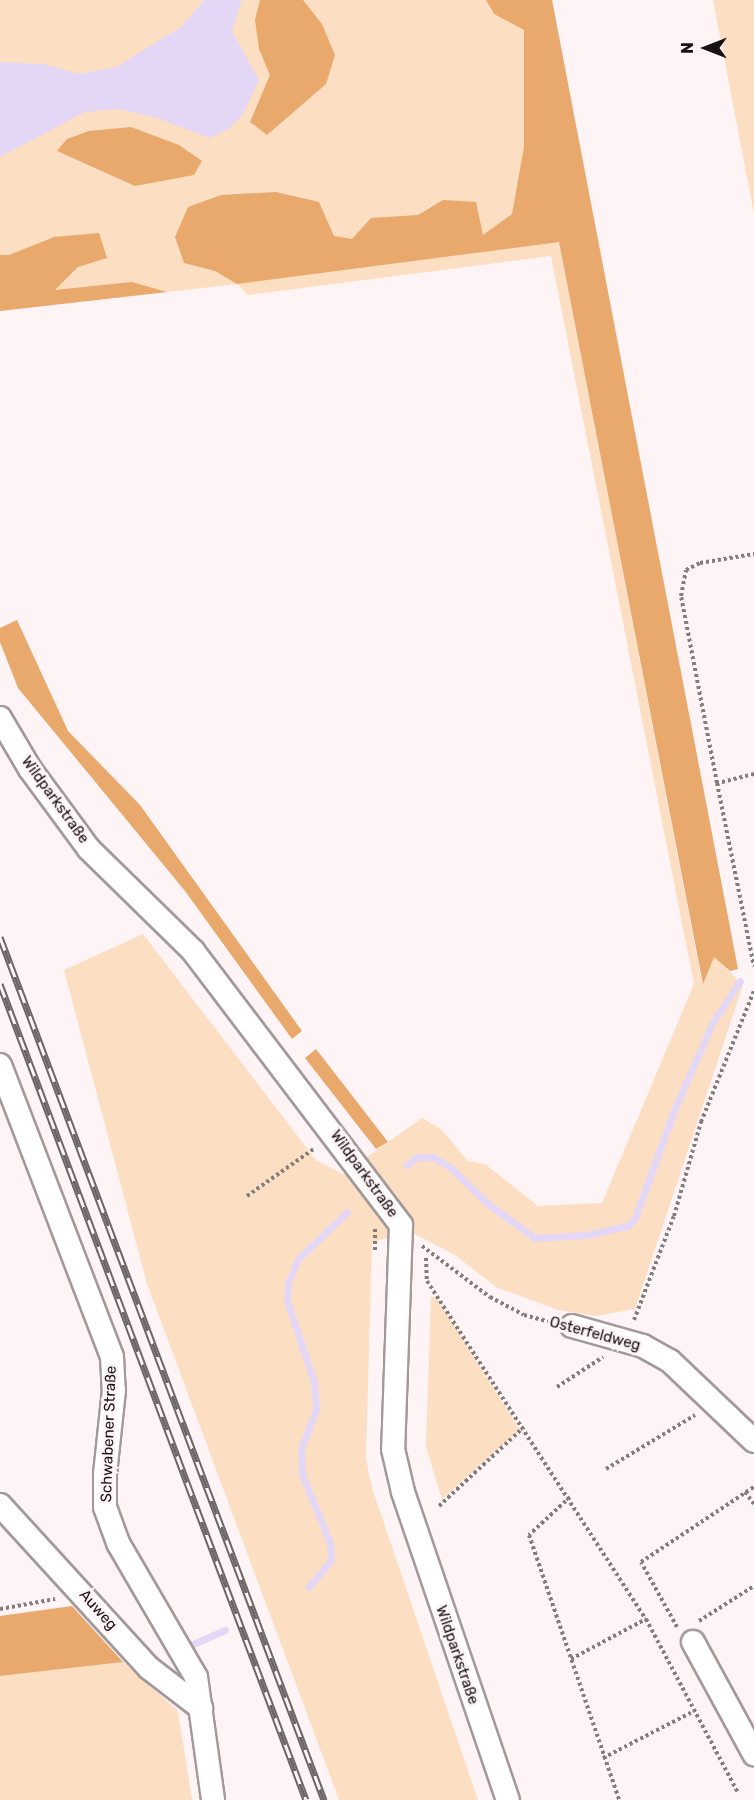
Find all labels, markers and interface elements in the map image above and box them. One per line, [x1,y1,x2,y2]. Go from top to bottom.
north arrow [676,18,736,78]
text: N [678,42,697,54]
street label: Wildparkstraße [17,753,93,847]
street label: Wildparkstraße [326,1127,402,1221]
street label: Osterfeldweg [547,1313,643,1355]
street label: Schwabener Straße [98,1365,120,1503]
street label: Auweg [75,1586,121,1634]
street label: Wildparkstraße [432,1603,482,1707]

